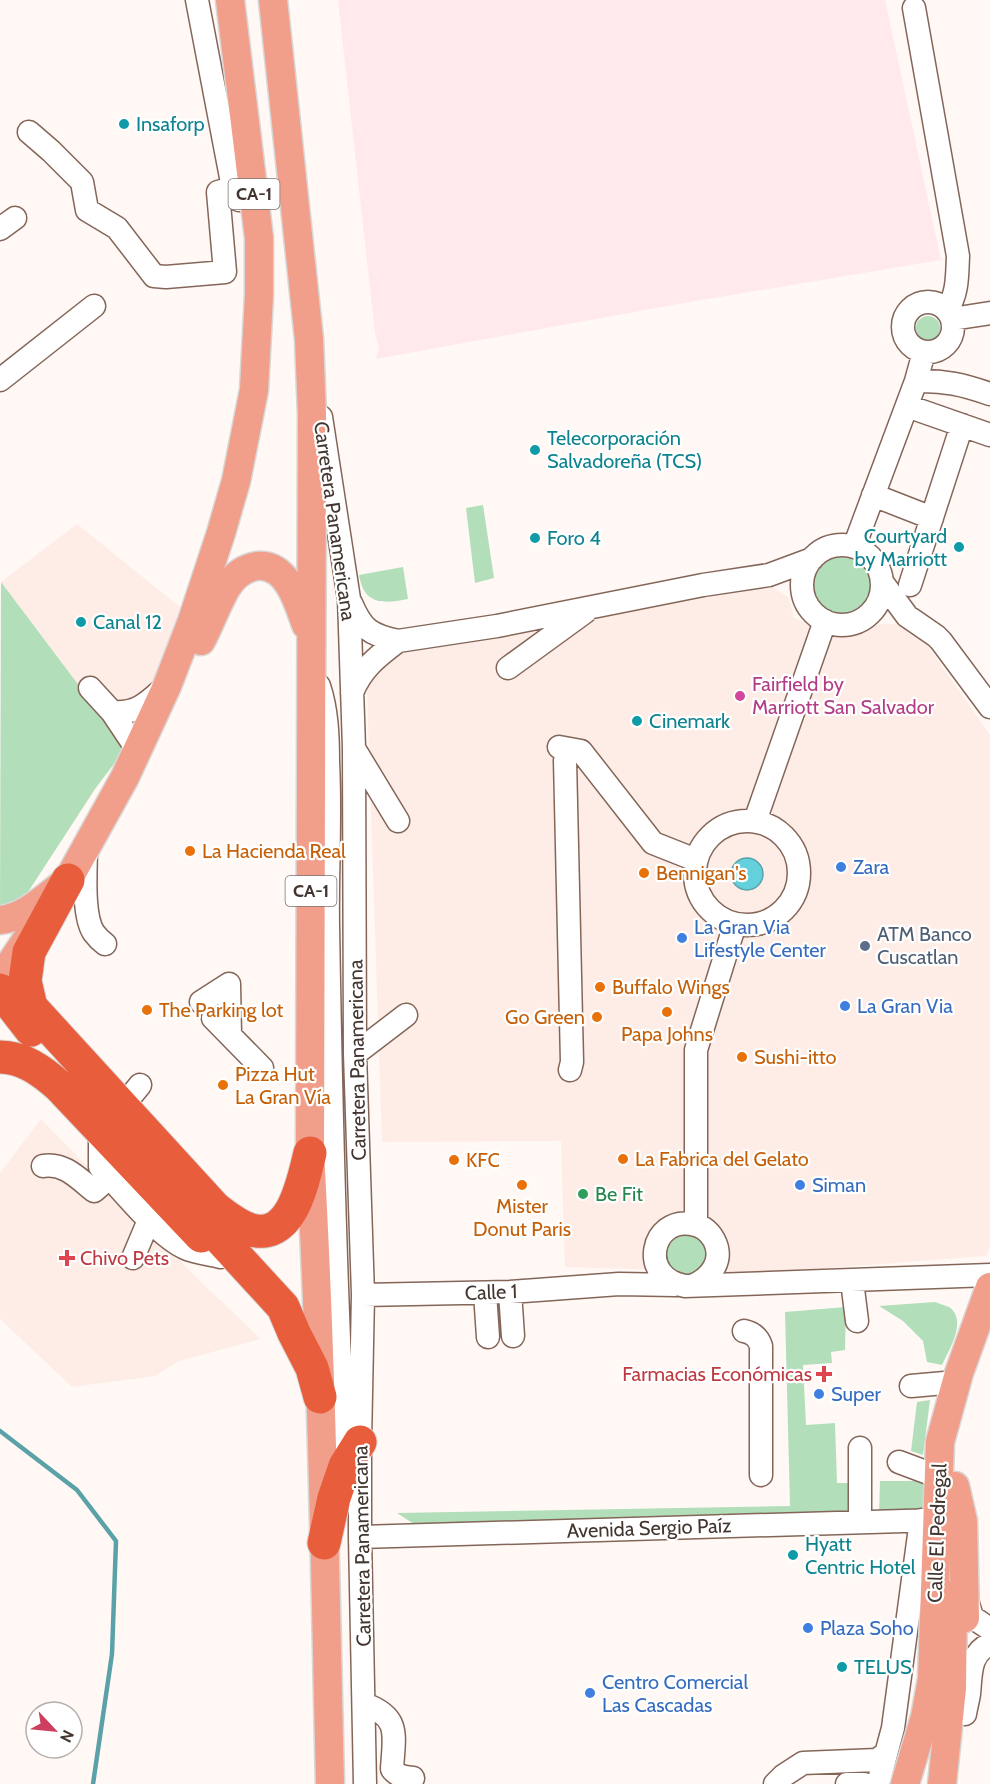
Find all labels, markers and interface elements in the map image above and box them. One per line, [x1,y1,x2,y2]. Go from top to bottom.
place label: Insaforp [136,112,205,136]
marker: Insaforp [117,117,131,131]
road number: CA-1 [228,179,280,209]
street label: Carretera Panamericana [309,420,361,623]
place label: Telecorporación Salvadoreña (TCS) [547,426,702,473]
marker: Telecorporación Salvadoreña (TCS) [528,443,542,457]
place label: Courtyard by Marriott [855,524,947,571]
place label: Foro 4 [547,526,601,550]
marker: Foro 4 [528,531,542,545]
marker: Courtyard by Marriott [952,540,966,554]
place label: Canal 12 [93,610,162,634]
marker: Canal 12 [74,615,88,629]
place label: Fairfield by Marriott San Salvador [752,672,935,719]
marker: Fairfield by Marriott San Salvador [733,689,747,703]
place label: Cinemark [649,709,730,733]
marker: Cinemark [630,714,644,728]
place label: La Hacienda Real [202,839,346,863]
marker: La Hacienda Real [183,844,197,858]
place label: Zara [853,855,890,879]
marker: Zara [834,860,848,874]
place label: Bennigan's [656,861,747,885]
marker: Bennigan's [637,866,651,880]
road number: CA-1 [286,876,336,906]
place label: La Gran Via Lifestyle Center [694,915,827,962]
place label: ATM Banco Cuscatlan [877,922,972,969]
marker: La Gran Via Lifestyle Center [675,931,689,945]
marker: ATM Banco Cuscatlan [858,939,872,953]
street label: Carretera Panamericana [343,959,371,1161]
place label: Buffalo Wings [612,975,730,999]
marker: Buffalo Wings [593,980,607,994]
place label: La Gran Via [857,994,953,1018]
place label: The Parking lot [159,998,284,1022]
marker: La Gran Via [838,999,852,1013]
marker: The Parking lot [140,1003,154,1017]
place label: Go Green [505,1005,585,1029]
marker: Papa Johns [660,1005,674,1019]
marker: Go Green [590,1010,604,1024]
place label: Papa Johns [621,1022,713,1046]
place label: Sushi-itto [754,1045,837,1069]
marker: Sushi-itto [735,1050,749,1064]
place label: Pizza Hut La Gran Vía [235,1062,331,1109]
marker: Pizza Hut La Gran Vía [216,1078,230,1092]
place label: La Fabrica del Gelato [635,1147,809,1171]
place label: KFC [466,1148,500,1172]
marker: La Fabrica del Gelato [616,1152,630,1166]
marker: KFC [447,1153,461,1167]
place label: Siman [812,1173,866,1197]
marker: Mister Donut Paris [515,1178,529,1192]
marker: Siman [793,1178,807,1192]
place label: Be Fit [595,1182,643,1206]
marker: Be Fit [576,1187,590,1201]
place label: Mister Donut Paris [473,1194,571,1241]
place label: Chivo Pets [80,1246,169,1270]
marker: Chivo Pets [58,1249,76,1267]
street label: Calle 1 [464,1279,518,1305]
place label: Farmacias Económicas [622,1362,812,1386]
marker: Farmacias Económicas [817,1367,831,1381]
place label: Super [831,1382,881,1406]
marker: Super [812,1387,826,1401]
street label: Carretera Panamericana [348,1445,376,1647]
street label: Calle El Pedregal [923,1463,951,1603]
street label: Avenida Sergio Paíz [566,1513,732,1543]
place label: Hyatt Centric Hotel [805,1532,916,1579]
marker: Hyatt Centric Hotel [786,1548,800,1562]
place label: Plaza Soho [820,1616,914,1640]
marker: Plaza Soho [801,1621,815,1635]
place label: TELUS [854,1655,912,1679]
marker: TELUS [835,1660,849,1674]
place label: Centro Comercial Las Cascadas [602,1670,748,1717]
marker: Centro Comercial Las Cascadas [583,1686,597,1700]
north arrow [24,1700,84,1760]
text: N [56,1727,78,1746]

